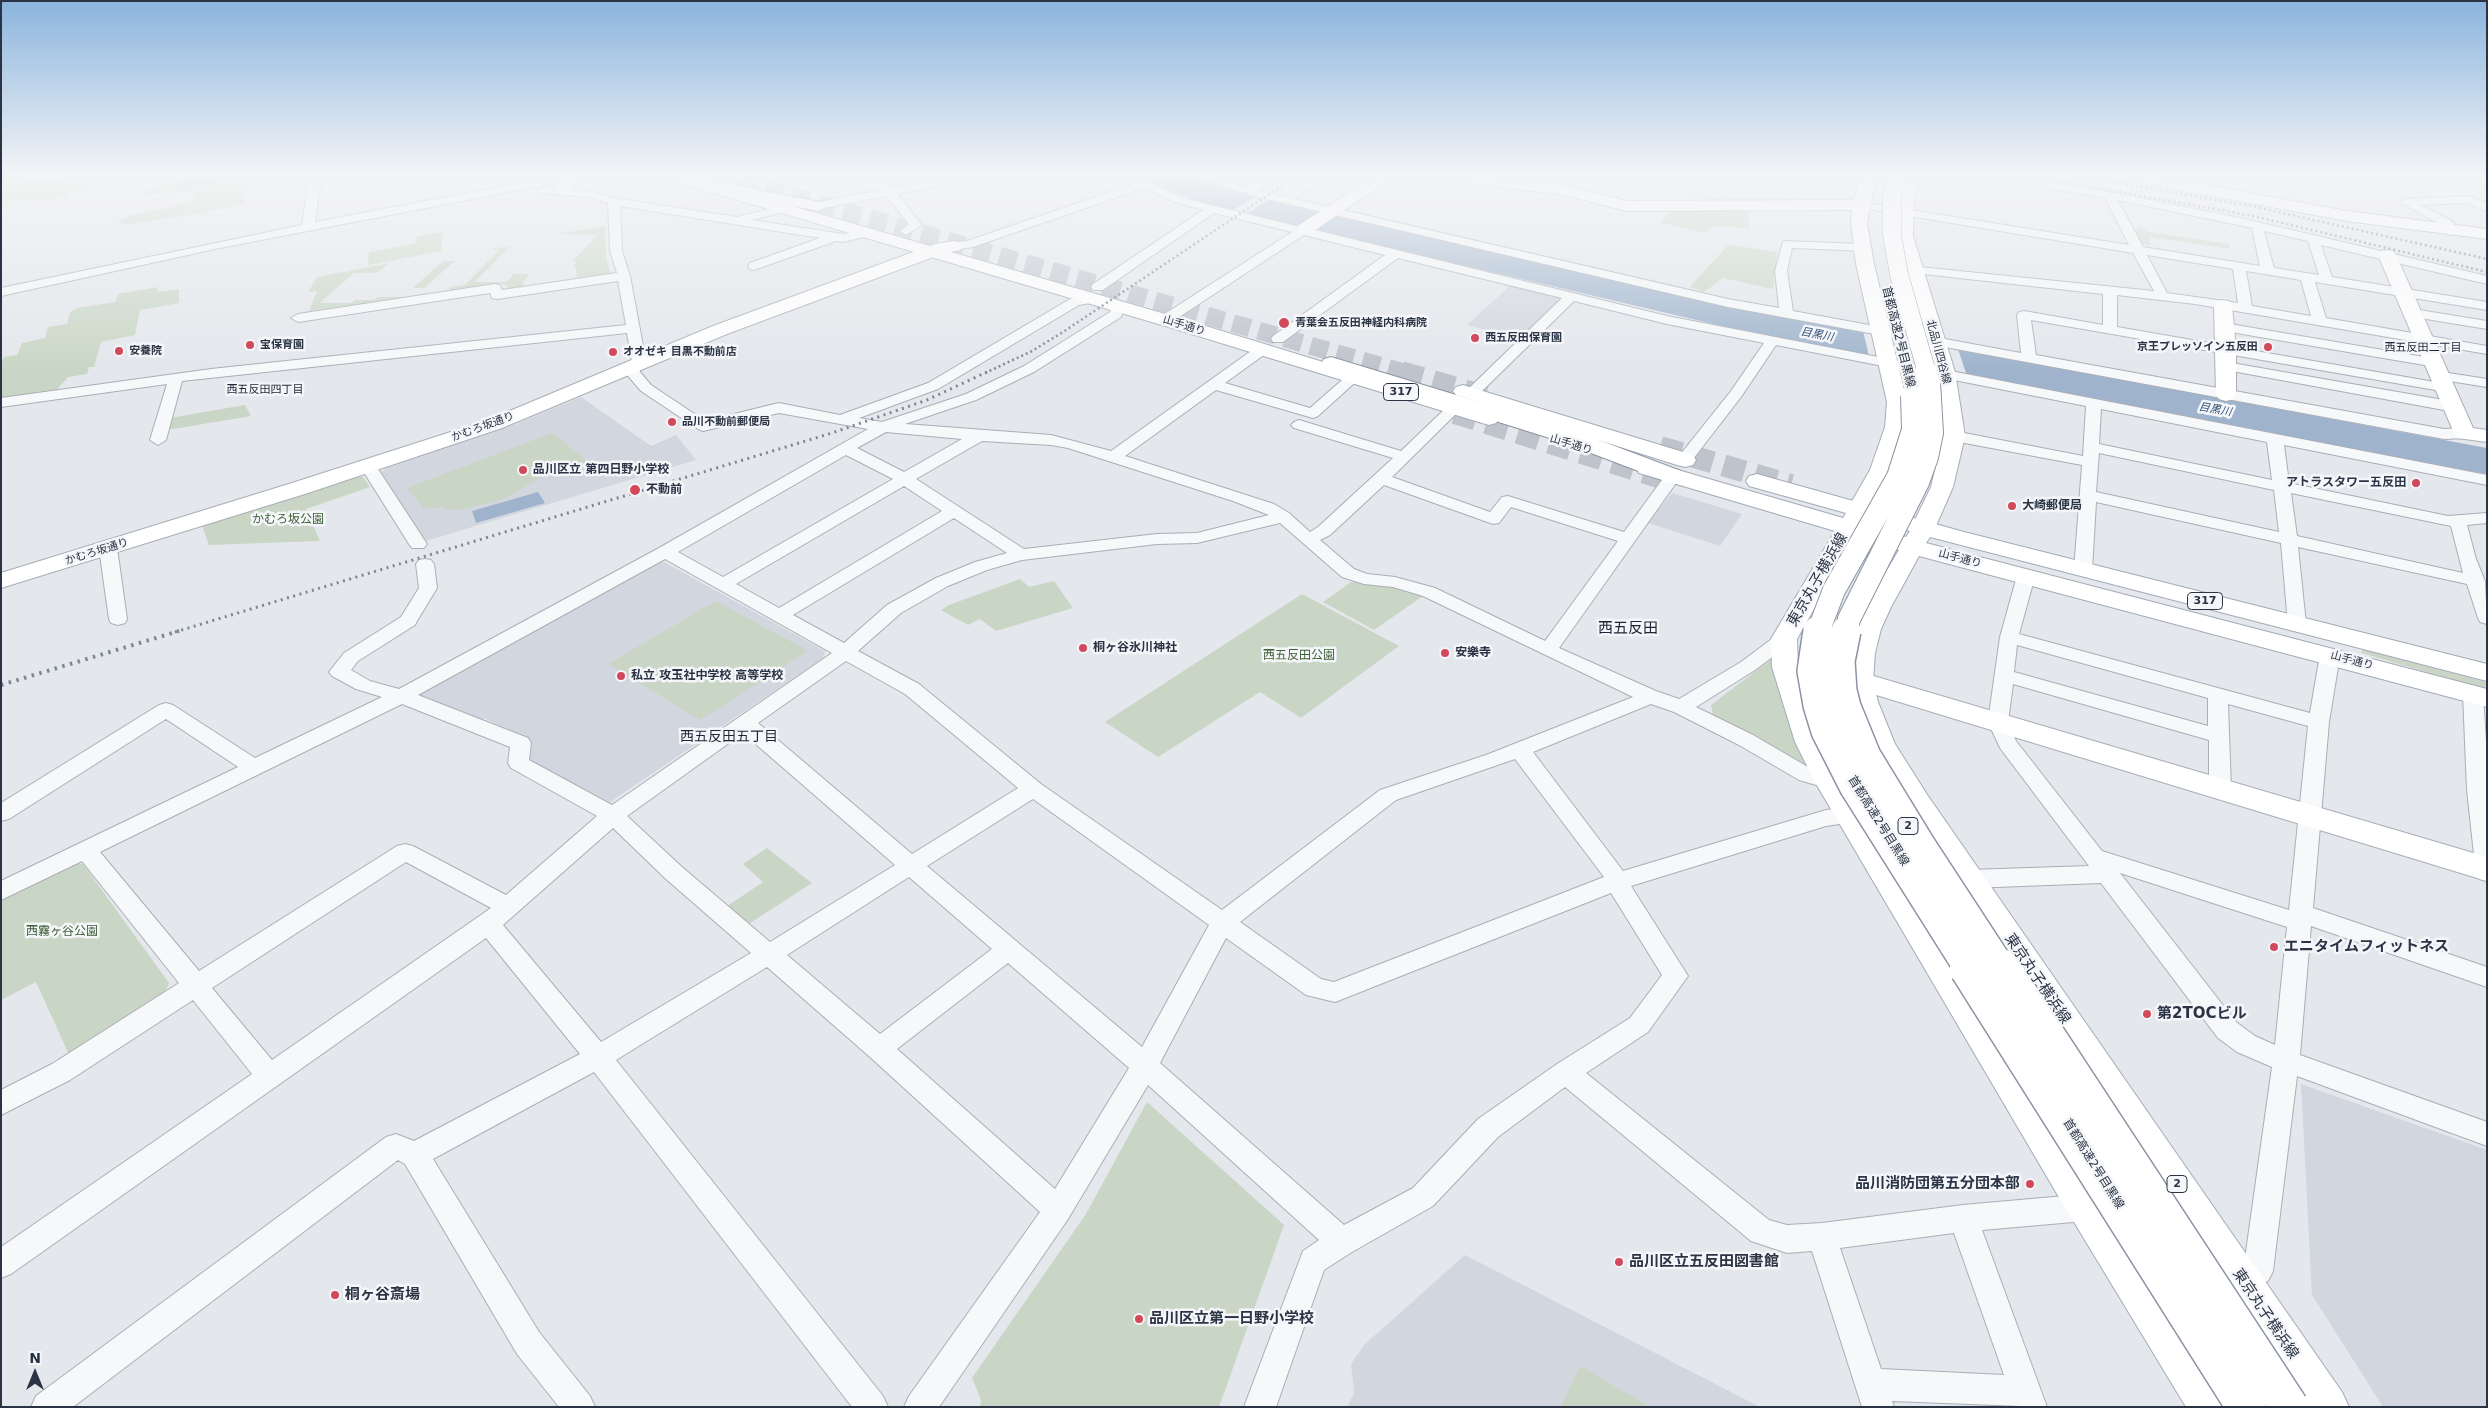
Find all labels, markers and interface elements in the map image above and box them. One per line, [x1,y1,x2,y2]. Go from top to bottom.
street label: 首都高速2号目黒線 [1878,285,1918,389]
street label: 山手通り [1161,313,1207,339]
marker: 青葉会五反田神経内科病院 [1277,316,1291,330]
place label: 青葉会五反田神経内科病院 [1295,316,1427,330]
street label: 北品川四谷線 [1923,318,1953,386]
water label: 目黒川 [1800,325,1834,345]
place label: 西五反田保育園 [1485,331,1562,345]
marker: 西五反田保育園 [1469,332,1481,344]
place label: 宝保育園 [260,338,304,352]
marker: 宝保育園 [244,339,256,351]
place label: 京王プレッソイン五反田 [2137,340,2258,354]
marker: 京王プレッソイン五反田 [2262,341,2274,353]
district label: 西五反田二丁目 [2385,341,2461,355]
place label: 安養院 [129,344,162,358]
marker: 安養院 [113,345,125,357]
place label: オオゼキ 目黒不動前店 [623,345,737,359]
marker: オオゼキ 目黒不動前店 [607,346,619,358]
district label: 西五反田四丁目 [227,383,303,397]
road number: 317 [1384,384,1418,401]
water label: 目黒川 [2198,401,2232,419]
street label: かむろ坂通り [450,410,516,444]
place label: 品川不動前郵便局 [682,415,770,429]
marker: 品川不動前郵便局 [666,416,678,428]
street label: 山手通り [1548,432,1594,458]
place label: 品川区立 第四日野小学校 [533,463,669,477]
marker: 品川区立 第四日野小学校 [517,464,529,476]
place label: アトラスタワー五反田 [2286,476,2406,490]
marker: アトラスタワー五反田 [2410,477,2422,489]
marker: 不動前 [628,483,642,497]
place label: 不動前 [646,483,682,497]
place label: 大崎郵便局 [2022,499,2082,513]
marker: 大崎郵便局 [2006,500,2018,512]
park label: かむろ坂公園 [252,513,324,527]
street label: 東京丸子横浜線 [1784,530,1852,630]
street label: かむろ坂通り [64,536,130,568]
street label: 山手通り [1937,547,1983,571]
road number: 317 [2188,592,2222,610]
district label: 西五反田 [1598,620,1658,638]
place label: 桐ヶ谷氷川神社 [1093,641,1177,655]
marker: 桐ヶ谷氷川神社 [1077,642,1089,654]
place label: 安樂寺 [1455,646,1491,660]
marker: 安樂寺 [1439,647,1451,659]
park label: 西五反田公園 [1263,649,1335,663]
street label: 山手通り [2329,649,2375,673]
place label: 私立 攻玉社中学校 高等学校 [631,669,783,683]
marker: 私立 攻玉社中学校 高等学校 [615,670,627,682]
district label: 西五反田五丁目 [680,729,778,745]
street label: 首都高速2号目黒線 [1844,773,1912,869]
road number: 2 [1898,818,1918,834]
park label: 西霧ヶ谷公園 [26,925,98,939]
street label: 東京丸子横浜線 [2000,930,2074,1028]
place label: エニタイムフィットネス [2284,938,2449,956]
marker: エニタイムフィットネス [2268,941,2280,953]
place label: 第2TOCビル [2157,1005,2246,1023]
marker: 第2TOCビル [2141,1008,2153,1020]
street label: 首都高速2号目黒線 [2059,1116,2127,1212]
place label: 品川消防団第五分団本部 [1855,1175,2020,1193]
road number: 2 [2167,1176,2187,1192]
marker: 品川消防団第五分団本部 [2024,1178,2036,1190]
place label: 品川区立五反田図書館 [1629,1253,1779,1271]
marker: 品川区立五反田図書館 [1613,1256,1625,1268]
street label: 東京丸子横浜線 [2228,1265,2302,1363]
place label: 桐ヶ谷斎場 [345,1286,420,1304]
marker: 桐ヶ谷斎場 [329,1289,341,1301]
place label: 品川区立第一日野小学校 [1149,1310,1314,1328]
marker: 品川区立第一日野小学校 [1133,1313,1145,1325]
north arrow [10,1348,60,1398]
text: N [29,1350,41,1366]

